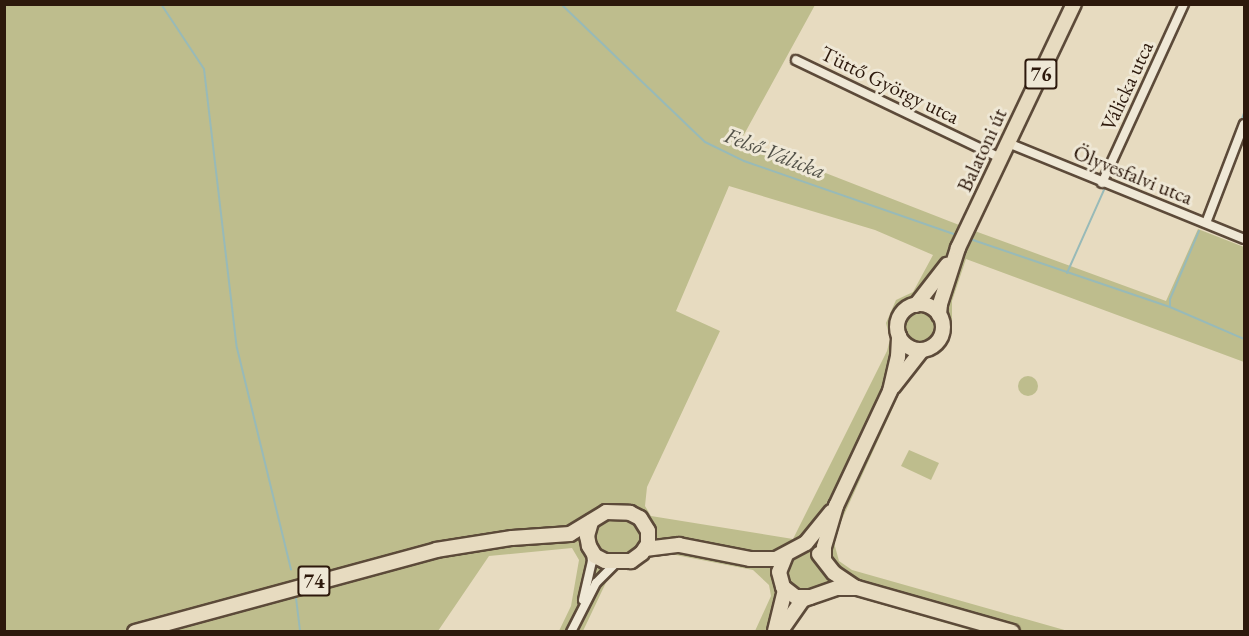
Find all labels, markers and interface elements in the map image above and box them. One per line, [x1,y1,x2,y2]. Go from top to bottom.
street label: Válicka utca [1095,37,1159,135]
street label: Tüttő György utca [817,41,963,129]
road number: 76 [1023,57,1059,91]
street label: Balatoni út [952,104,1012,196]
water label: Felső-Válicka [721,122,829,184]
street label: Ölyvesfalvi utca [1070,140,1196,210]
road number: 74 [296,564,332,598]

